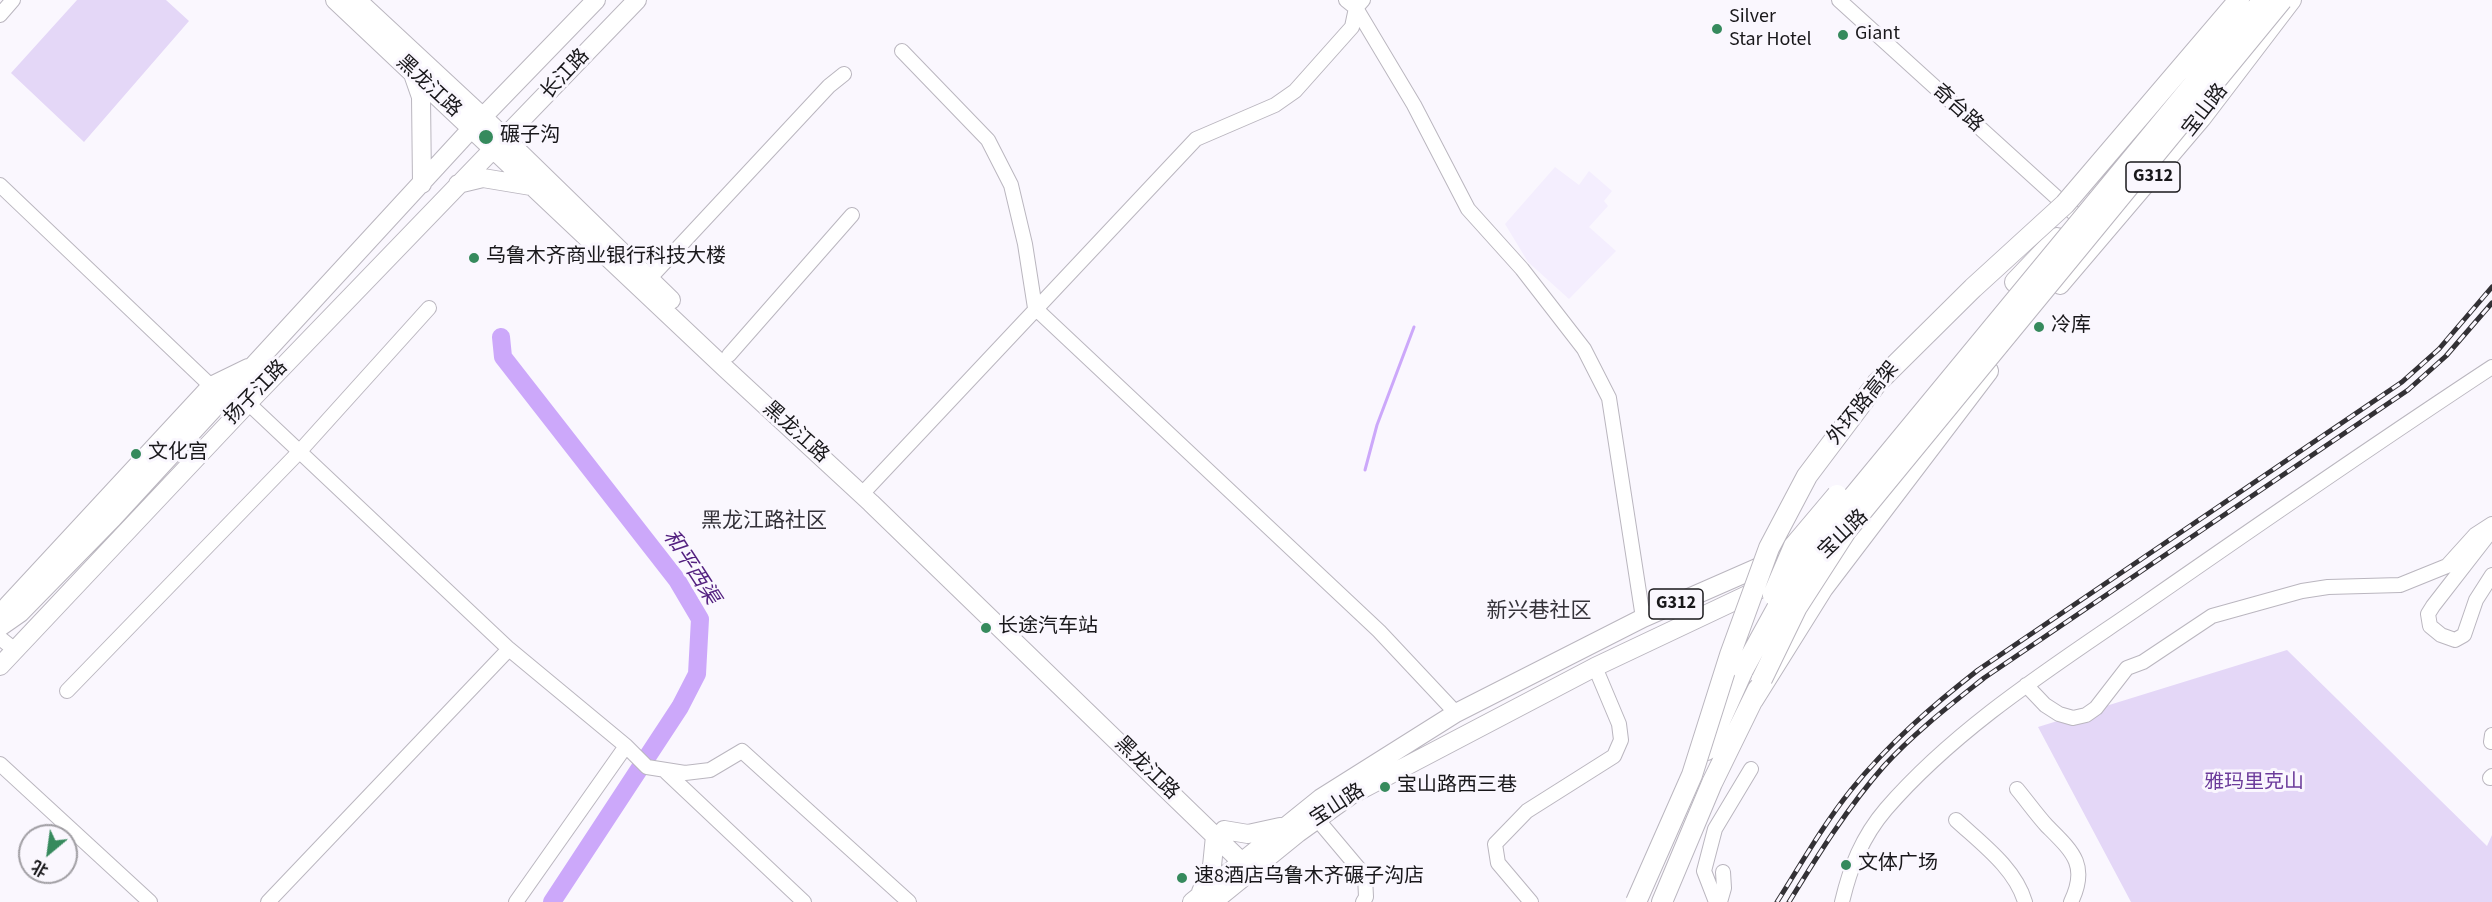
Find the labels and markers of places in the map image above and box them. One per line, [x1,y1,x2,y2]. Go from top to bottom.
place label: Silver Star Hotel [1729,6,1812,53]
marker: Silver Star Hotel [1710,22,1724,36]
place label: Giant [1855,23,1900,47]
marker: Giant [1836,28,1850,42]
place label: 碾子沟 [500,125,560,149]
marker: 碾子沟 [477,128,495,146]
place label: 乌鲁木齐商业银行科技大楼 [486,246,726,270]
marker: 乌鲁木齐商业银行科技大楼 [467,251,481,265]
place label: 冷库 [2051,315,2091,339]
marker: 冷库 [2032,320,2046,334]
place label: 文化宫 [148,442,208,466]
marker: 文化宫 [129,447,143,461]
place label: 长途汽车站 [998,616,1098,640]
marker: 长途汽车站 [979,621,993,635]
place label: 宝山路西三巷 [1397,775,1517,799]
marker: 宝山路西三巷 [1378,780,1392,794]
place label: 文体广场 [1858,853,1938,877]
marker: 文体广场 [1839,858,1853,872]
place label: 速8酒店乌鲁木齐碾子沟店 [1194,866,1424,890]
marker: 速8酒店乌鲁木齐碾子沟店 [1175,871,1189,885]

